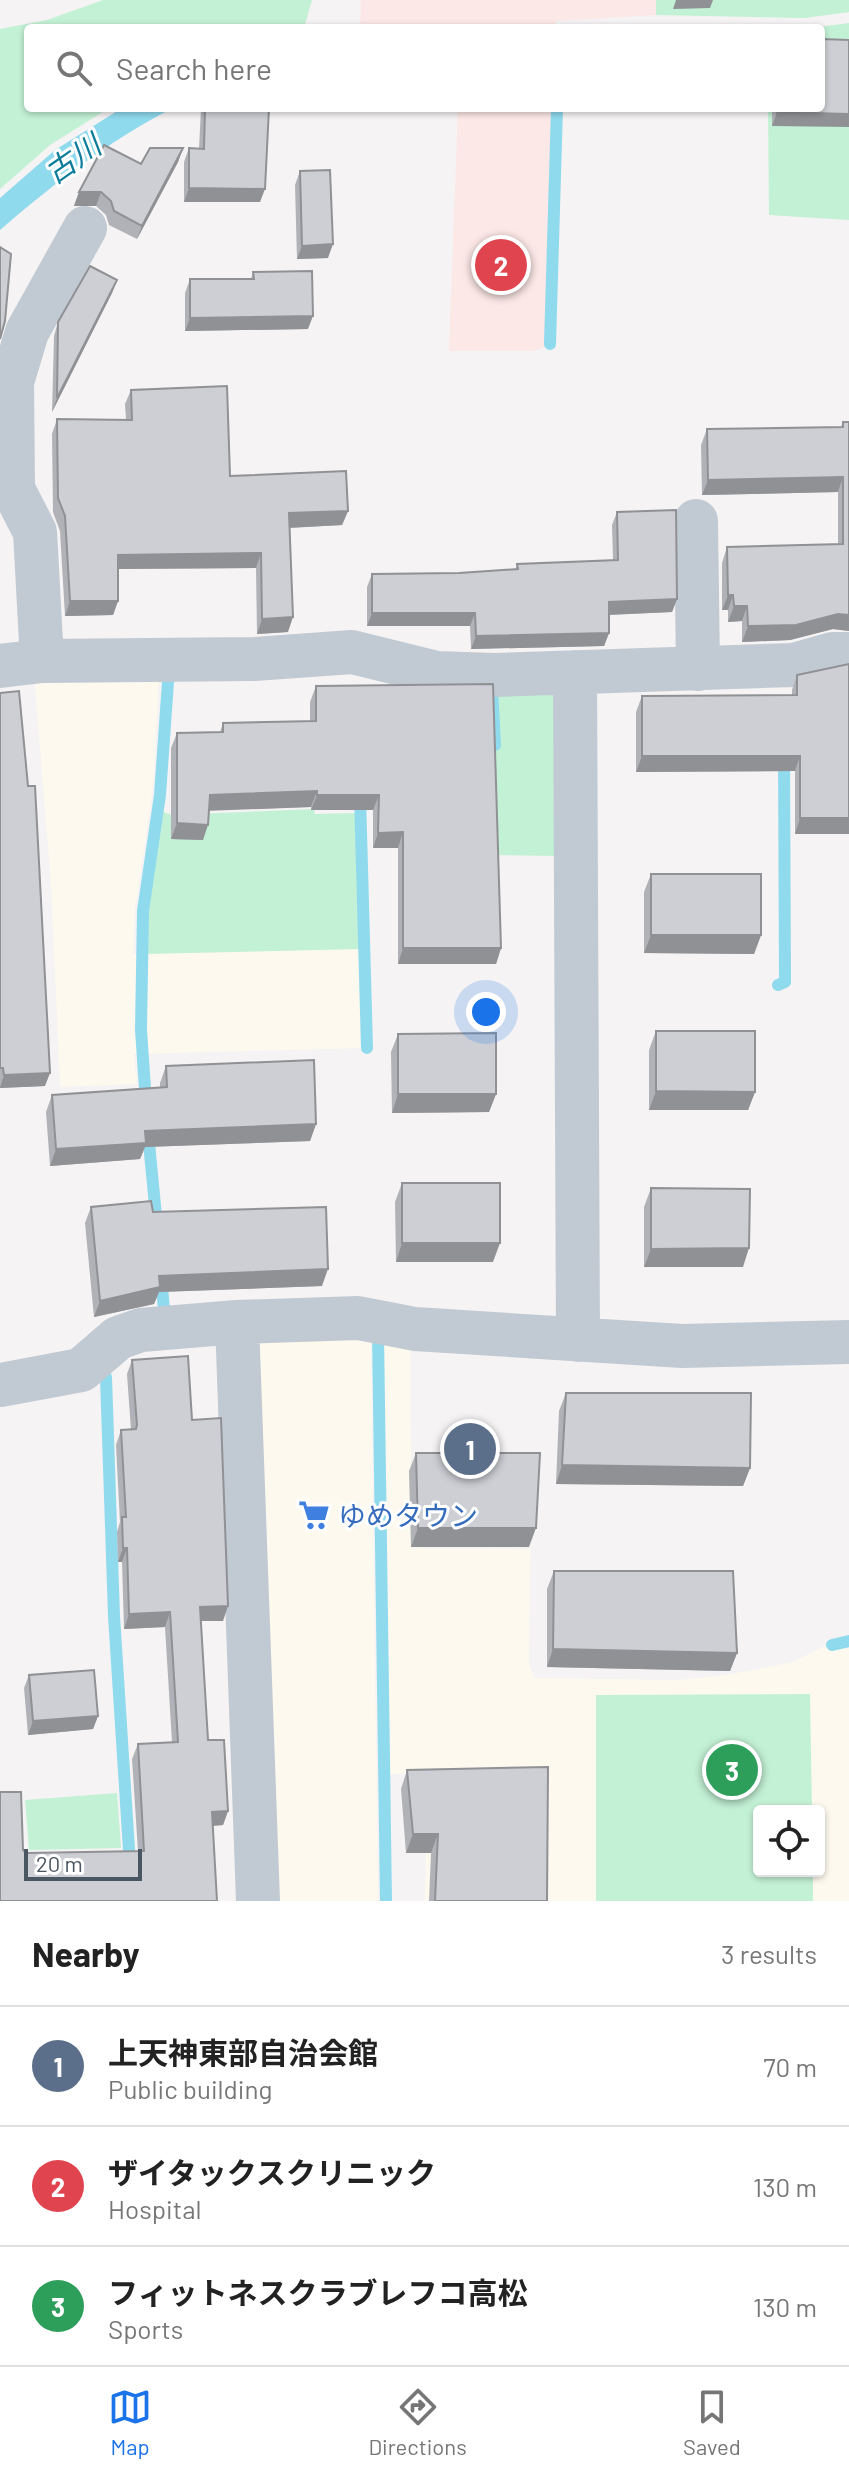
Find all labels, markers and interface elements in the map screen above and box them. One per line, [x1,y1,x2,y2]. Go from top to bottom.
search box [24,24,825,112]
icon: search [52,46,96,90]
text: Search here [116,50,272,86]
water label: 古川 [37,124,109,190]
pin: 2 [475,235,527,295]
your location [466,992,506,1032]
pin: 1 [444,1419,496,1479]
supermarket icon: ゆめタウン [297,1498,331,1532]
place label: ゆめタウン [338,1498,478,1532]
pin: 3 [706,1740,758,1800]
map controls [753,1805,825,1877]
button: locate [753,1805,825,1877]
scale bar [24,1845,142,1881]
text: 20 m [36,1850,83,1876]
text: Nearby [32,1933,140,1974]
text: 3 results [721,1938,817,1969]
text: 上天神東部自治会館 [108,2034,378,2070]
text: 1 [53,2051,63,2082]
text: 70 m [763,2051,817,2082]
text: Public building [108,2073,272,2104]
text: ザイタックスクリニック [108,2154,436,2190]
text: 2 [51,2171,65,2202]
text: 130 m [753,2171,817,2202]
text: Hospital [108,2193,201,2224]
text: フィットネスクラブレフコ高松 [108,2274,527,2310]
text: 3 [51,2291,65,2322]
text: 130 m [753,2291,817,2322]
text: Sports [108,2313,183,2344]
tab: Map [108,2385,152,2459]
tab: Directions [368,2385,467,2459]
tab: Saved [683,2385,741,2459]

